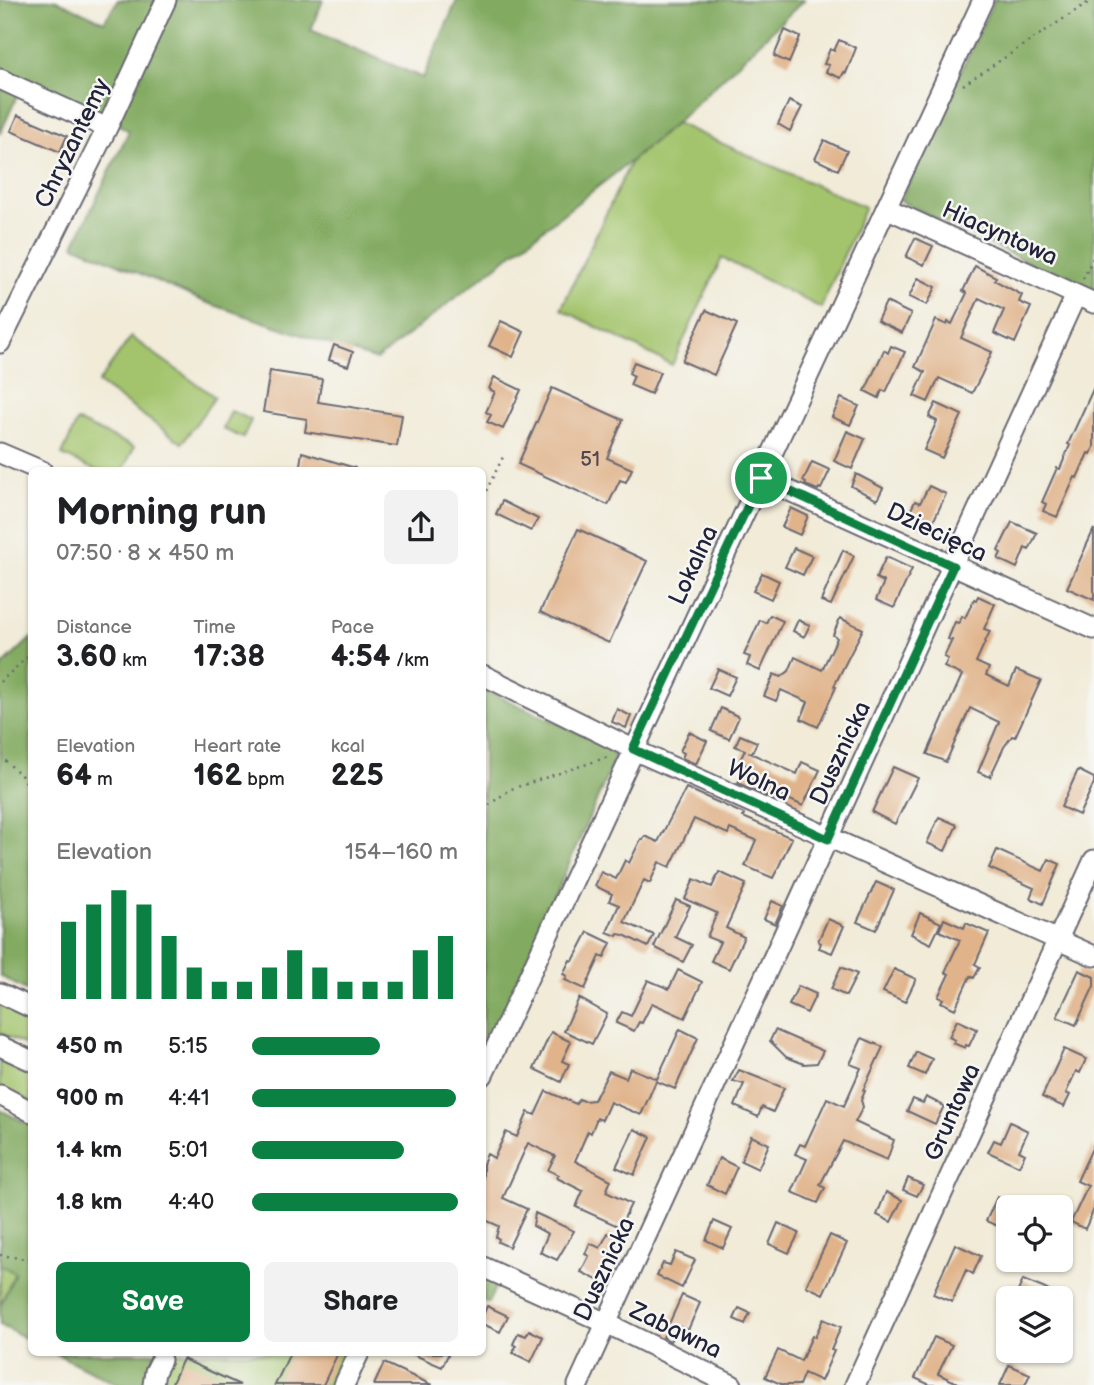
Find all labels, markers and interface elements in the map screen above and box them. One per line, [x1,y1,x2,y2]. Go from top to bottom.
street label: Chryzantemy [29,73,116,213]
street label: Hiacyntowa [938,195,1062,272]
house number: 51 [580,447,600,472]
pin [731,448,791,508]
icon: arrive [742,459,780,497]
text: Morning run [56,490,267,535]
button: share [384,490,458,564]
street label: Dziecięca [882,497,992,568]
street label: Lokalna [663,521,724,609]
text: 07:50 · 8 × 450 m [56,539,234,567]
text: Distance [56,616,132,639]
text: Time [193,616,235,639]
text: Pace [331,616,374,639]
text: 3.60 [56,639,117,675]
text: 17:38 [193,639,265,675]
text: 4:54 [331,639,391,675]
text: km [117,649,147,672]
text: /km [391,649,429,672]
street label: Dusznicka [804,697,877,810]
text: Elevation [56,735,135,758]
text: Heart rate [193,735,281,758]
text: kcal [331,735,365,758]
street label: Wolna [722,753,795,808]
text: 64 [56,758,92,794]
text: 162 [193,758,242,794]
text: 225 [331,758,384,794]
text: m [92,768,113,791]
text: bpm [242,768,285,791]
text: Elevation [56,838,152,866]
text: 154–160 m [345,838,458,866]
text: 450 m [56,1032,123,1060]
text: 5:15 [168,1032,208,1060]
street label: Gruntowa [918,1059,987,1165]
text: 900 m [56,1084,124,1112]
text: 4:41 [168,1084,210,1112]
text: 1.4 km [56,1136,122,1164]
text: 5:01 [168,1136,208,1164]
text: 1.8 km [56,1188,122,1216]
text: 4:40 [168,1188,214,1216]
map controls [996,1195,1073,1363]
button: locate [996,1195,1073,1272]
street label: Dusznicka [568,1213,641,1326]
button: Save [56,1262,250,1342]
button: Share [264,1262,458,1342]
button: layers [996,1286,1073,1363]
street label: Zabawna [624,1295,726,1365]

